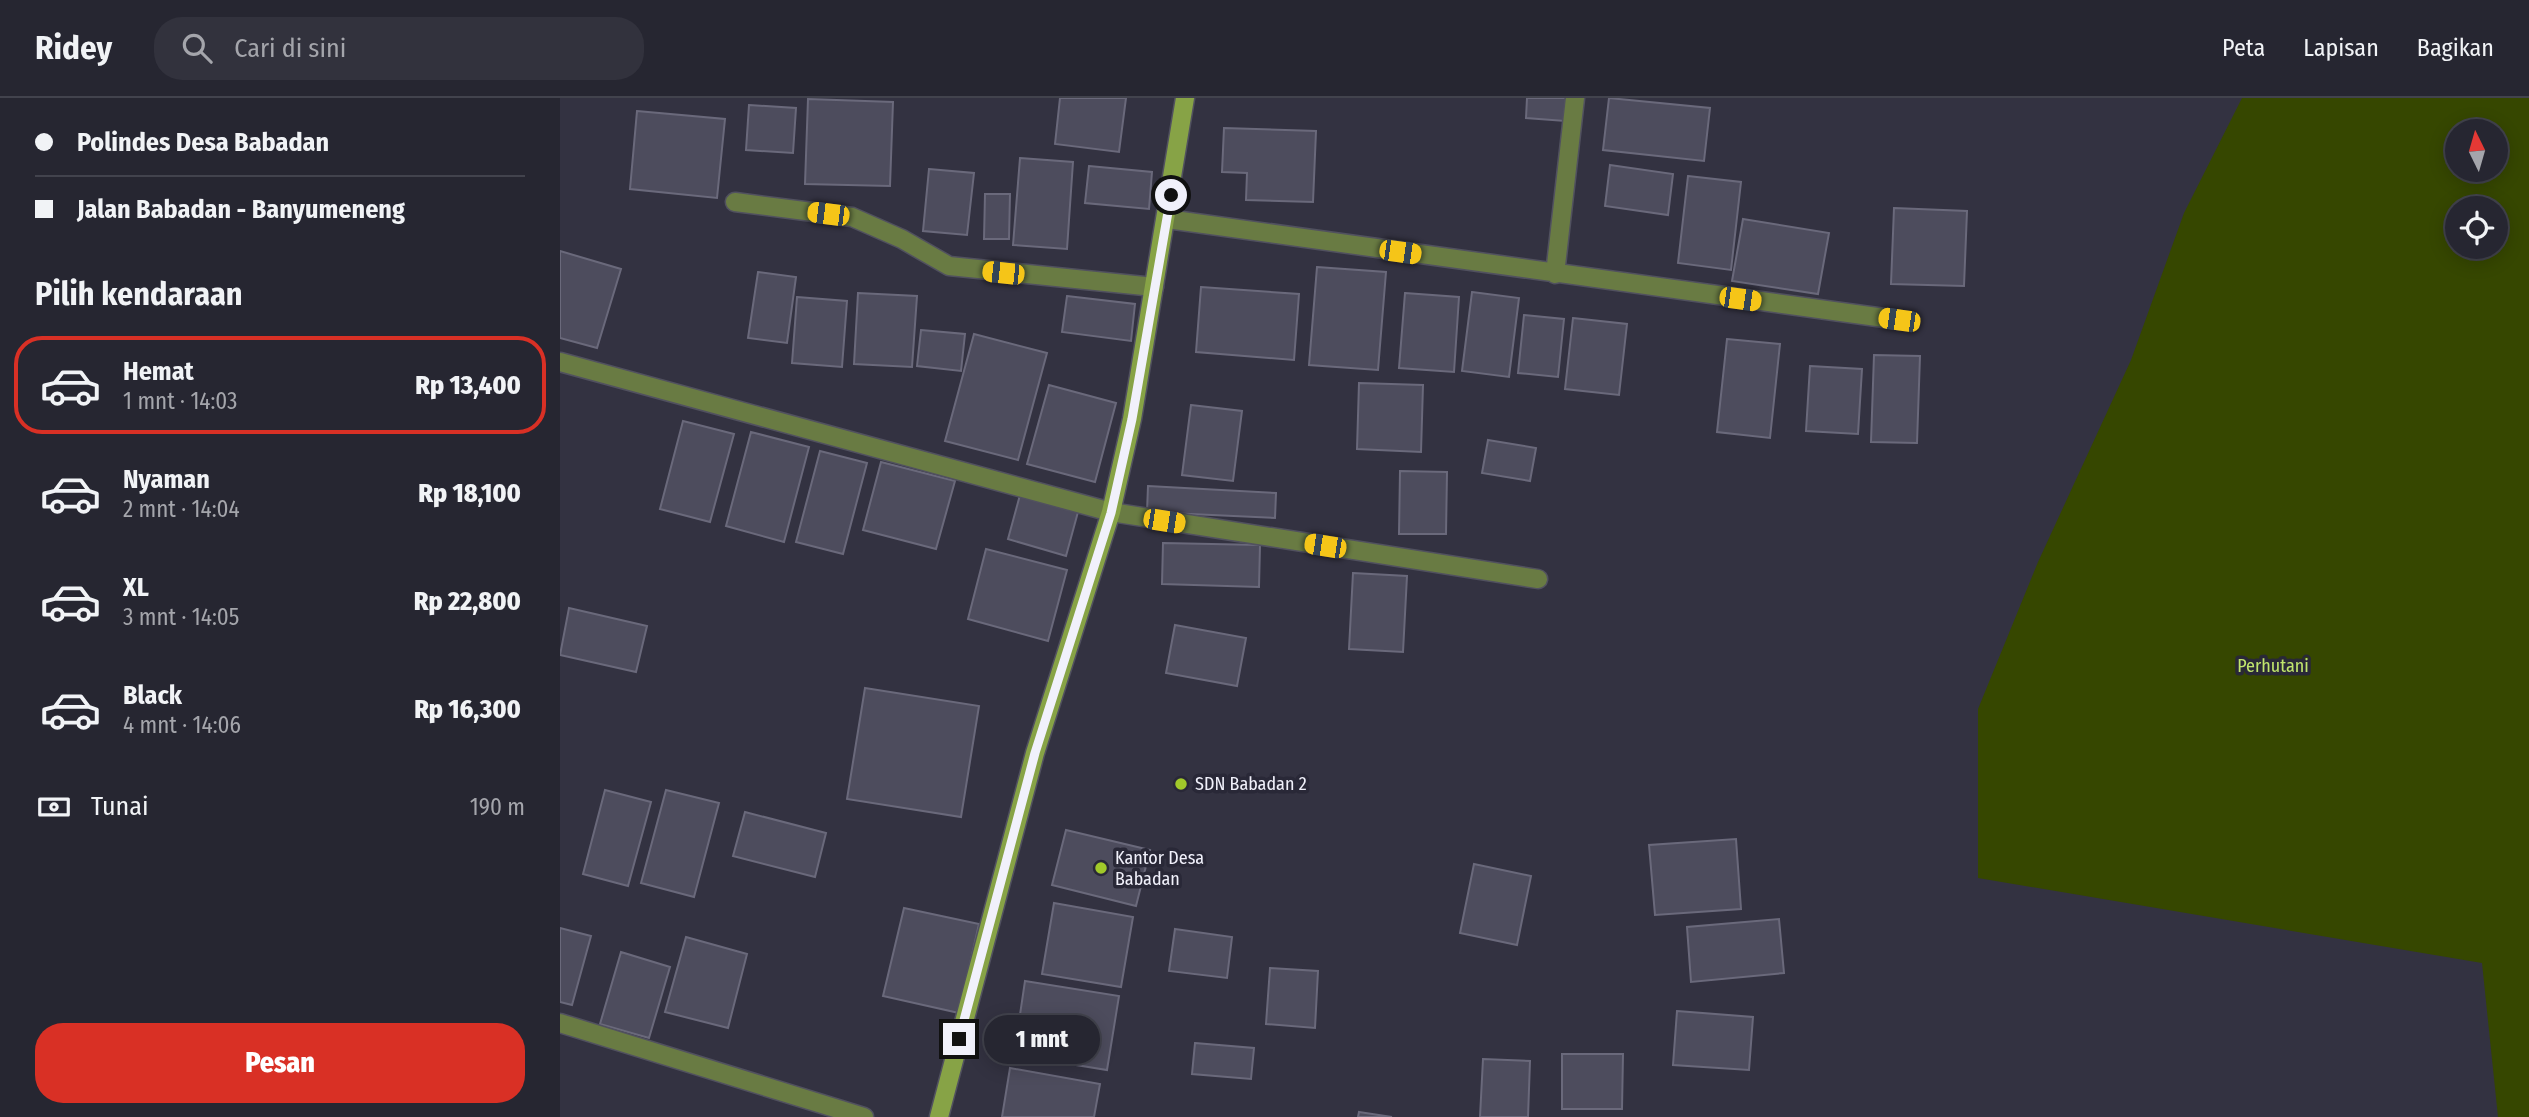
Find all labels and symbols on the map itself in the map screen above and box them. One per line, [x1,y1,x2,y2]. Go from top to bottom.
north arrow [2445,119,2508,182]
route start [1155,179,1187,211]
car [806,201,851,227]
car [1378,239,1423,265]
car [982,260,1025,286]
car [1718,286,1763,312]
car [1877,307,1922,333]
car [1142,507,1187,535]
car [1303,532,1348,560]
park label: Perhutani [2237,655,2309,677]
place label: SDN Babadan 2 [1195,773,1307,795]
marker: SDN Babadan 2 [1173,776,1189,792]
place label: Kantor Desa Babadan [1115,847,1204,890]
marker: Kantor Desa Babadan [1093,860,1109,876]
callout: 1 mnt [984,1014,1099,1063]
route end [943,1023,975,1055]

